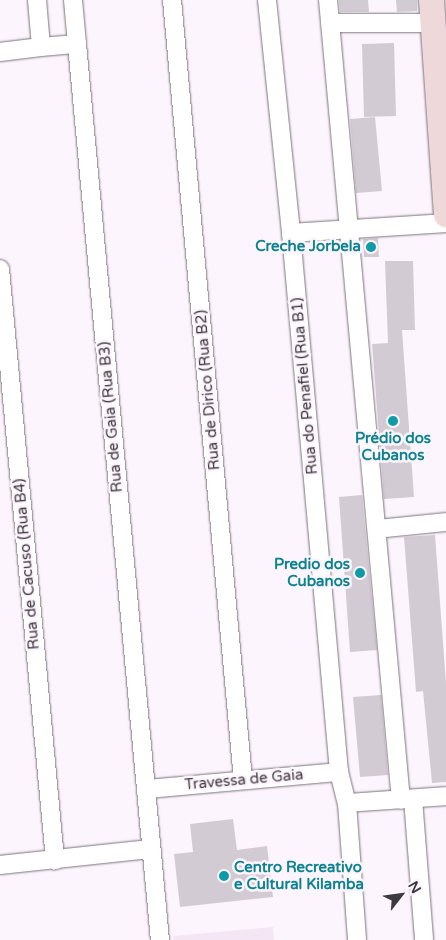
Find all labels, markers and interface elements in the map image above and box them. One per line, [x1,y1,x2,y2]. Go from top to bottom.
place label: Creche Jorbela [255,238,361,256]
marker: Creche Jorbela [365,241,377,253]
street label: Rua do Penafiel (Rua B1) [288,297,322,475]
street label: Rua de Dirico (Rua B2) [192,309,224,471]
street label: Rua de Gaia (Rua B3) [95,341,127,493]
marker: Prédio dos Cubanos [387,415,399,427]
place label: Prédio dos Cubanos [355,429,431,464]
street label: Rua de Cacuso (Rua B4) [11,478,43,650]
place label: Predio dos Cubanos [274,555,350,590]
marker: Predio dos Cubanos [354,567,366,579]
street label: Travessa de Gaia [184,766,304,794]
place label: Centro Recreativo e Cultural Kilamba [234,858,364,893]
marker: Centro Recreativo e Cultural Kilamba [218,870,230,882]
north arrow [376,870,426,920]
text: N [404,878,425,896]

